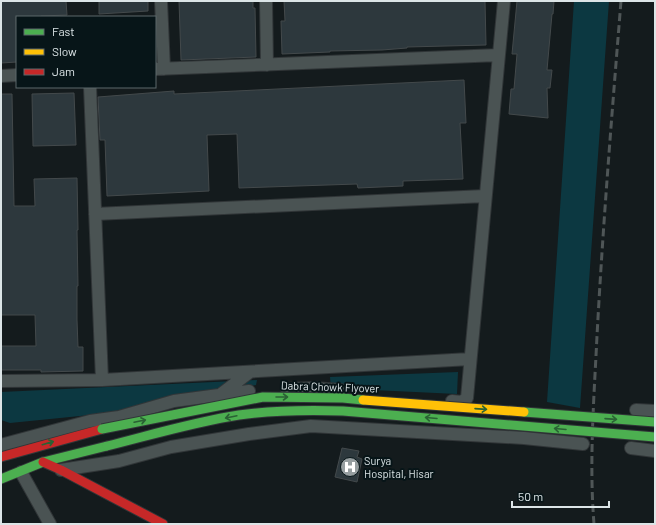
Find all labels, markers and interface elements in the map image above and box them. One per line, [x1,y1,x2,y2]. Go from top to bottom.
legend [16,16,156,88]
text: Fast [52,24,75,38]
text: Slow [52,44,77,58]
text: Jam [52,64,75,78]
street label: Dabra Chowk Flyover [281,378,379,395]
one-way arrow [275,393,288,401]
one-way arrow [474,405,487,412]
one-way arrow [225,413,238,421]
one-way arrow [425,414,438,422]
one-way arrow [604,415,617,422]
one-way arrow [133,416,146,424]
one-way arrow [554,425,567,432]
one-way arrow [41,439,54,446]
place label: Surya Hospital, Hisar [364,454,434,480]
hospital icon: Surya Hospital, Hisar [339,456,361,478]
scale bar [512,483,609,509]
text: 50 m [518,489,543,503]

